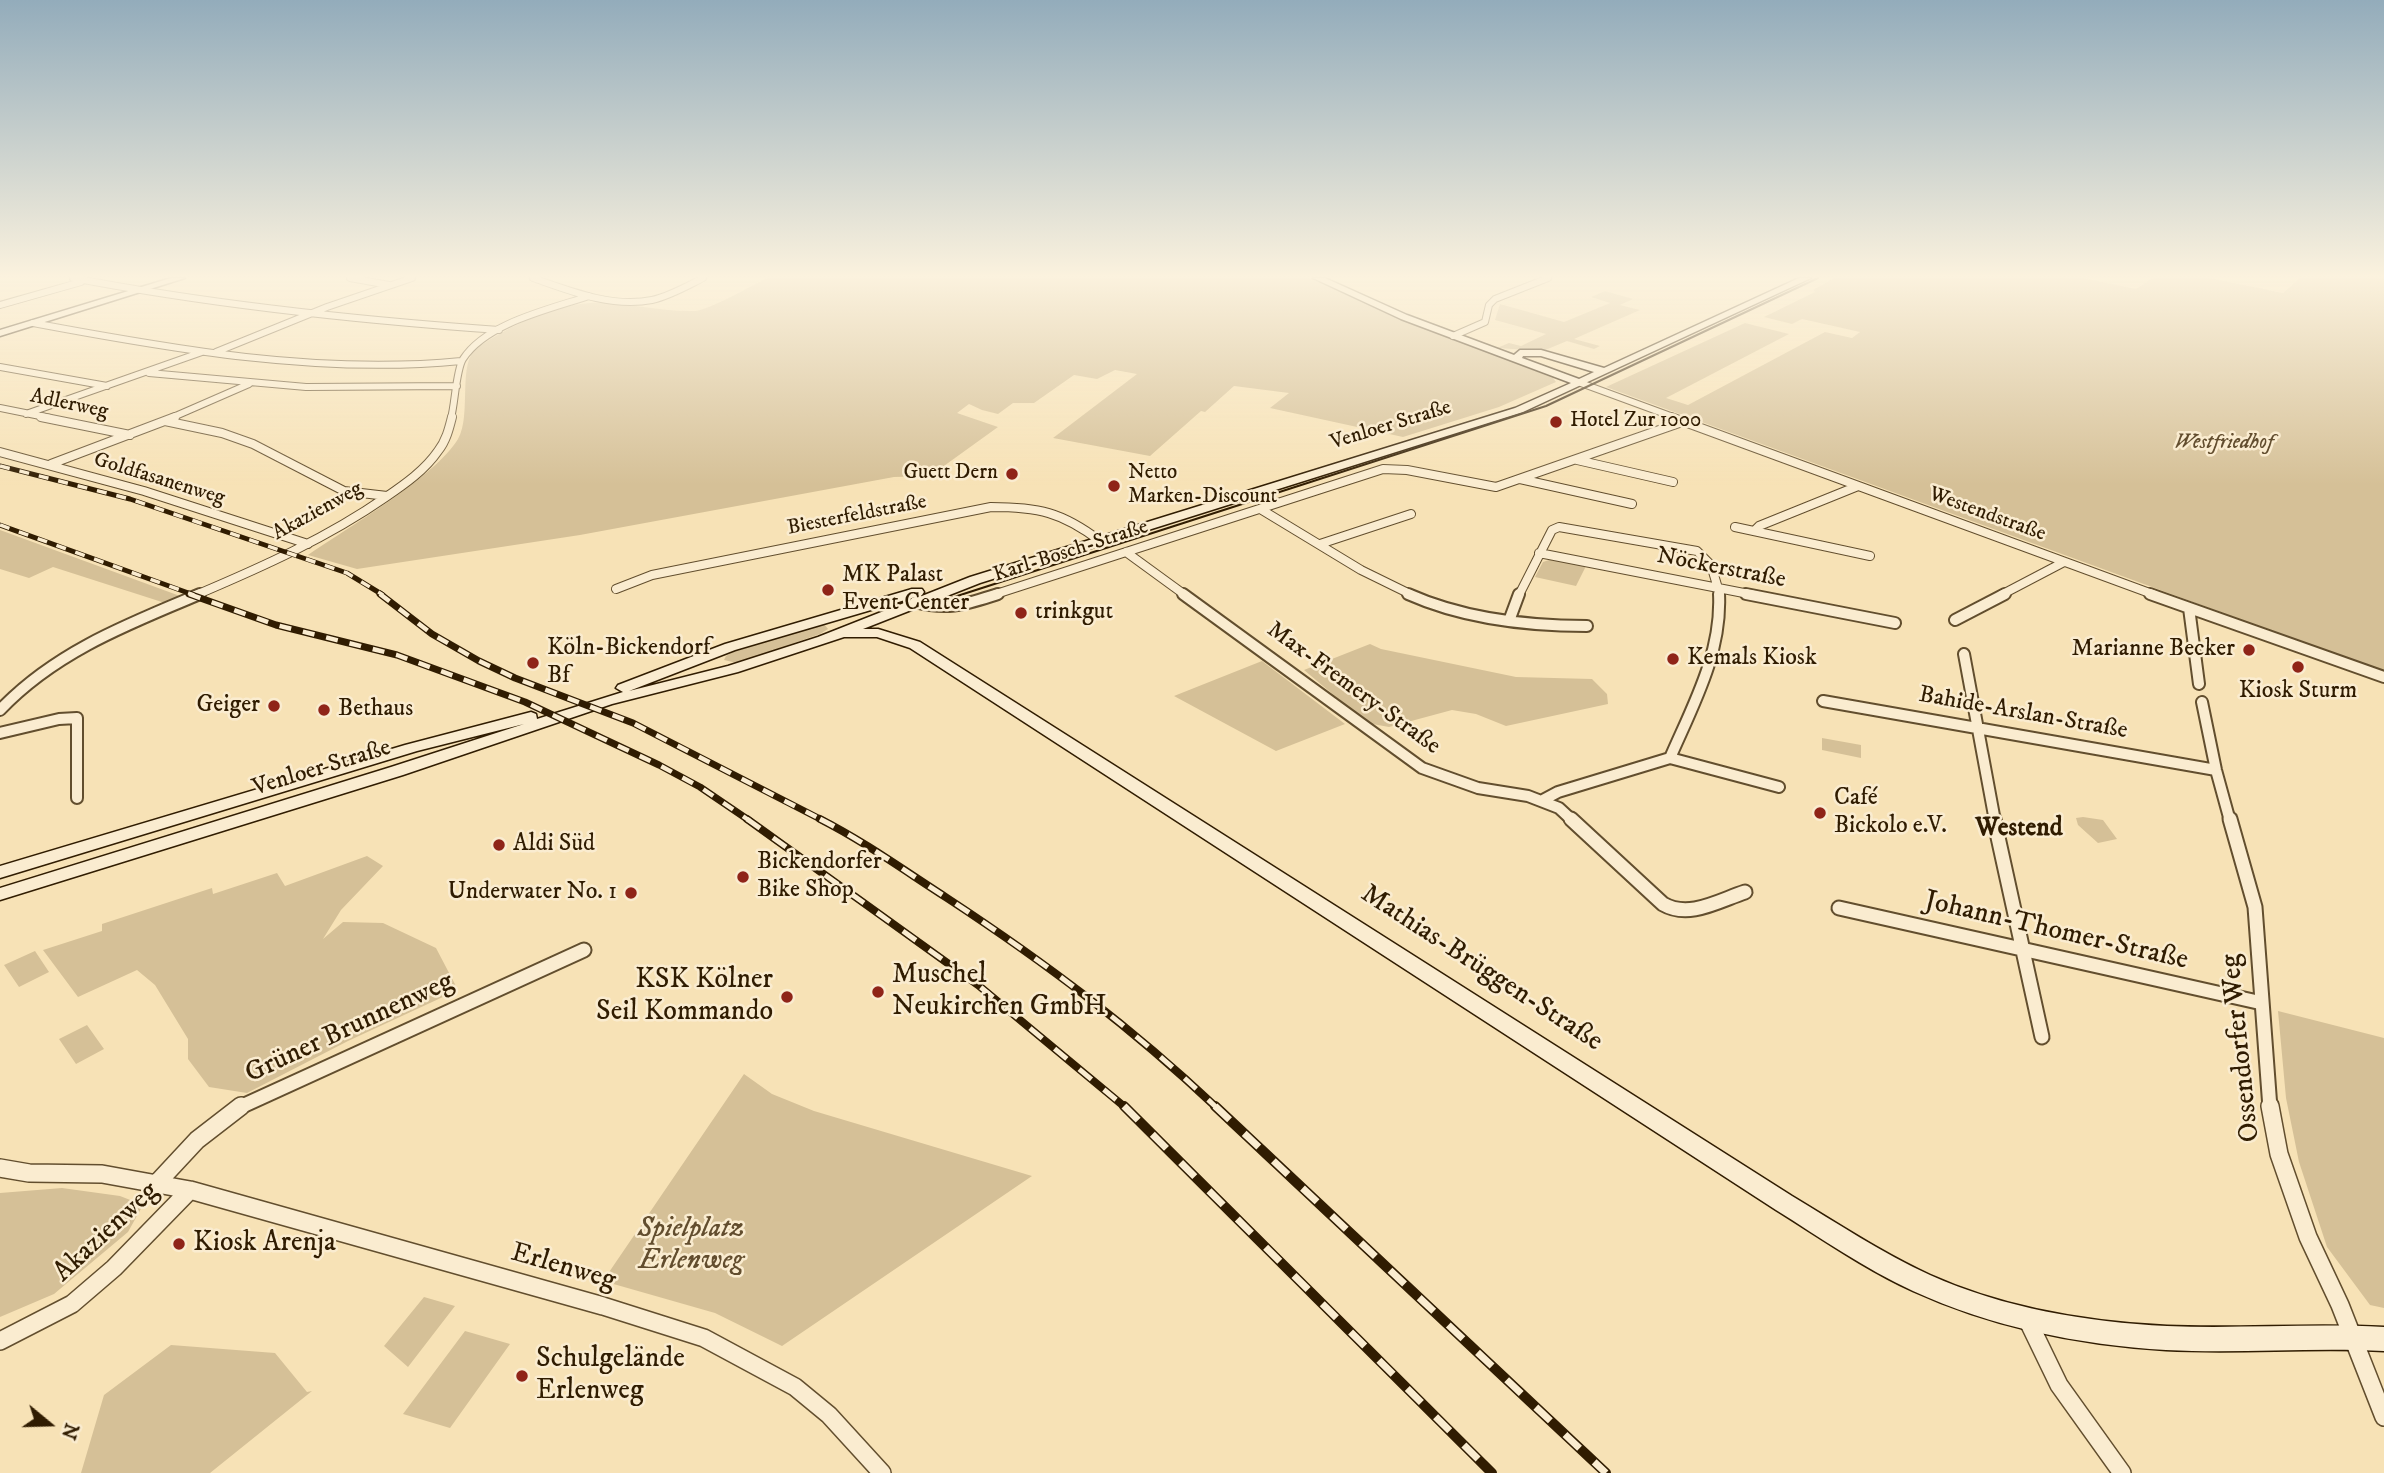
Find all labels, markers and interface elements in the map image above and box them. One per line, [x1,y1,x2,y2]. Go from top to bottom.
street label: Adlerweg [28,384,110,426]
street label: Venloer Straße [1327,396,1455,456]
place label: Hotel Zur 1000 [1570,409,1701,435]
marker: Hotel Zur 1000 [1548,414,1564,430]
park label: Westfriedhof [2174,431,2274,457]
street label: Goldfasanenweg [90,448,228,512]
place label: Guett Dern [903,461,998,487]
place label: Netto Marken-Discount [1128,461,1277,511]
marker: Guett Dern [1004,466,1020,482]
street label: Akazienweg [269,477,367,547]
marker: Netto Marken-Discount [1106,478,1122,494]
street label: Westendstraße [1925,482,2049,548]
street label: Biesterfeldstraße [785,490,929,542]
street label: Karl-Bosch-Straße [990,515,1152,589]
street label: Nöckerstraße [1654,542,1788,596]
place label: MK Palast Event Center [842,562,969,618]
marker: MK Palast Event Center [820,582,836,598]
place label: trinkgut [1035,599,1113,627]
marker: trinkgut [1013,605,1029,621]
street label: Max-Fremery-Straße [1260,616,1446,762]
place label: Köln-Bickendorf Bf [547,635,710,691]
place label: Marianne Becker [2071,636,2235,664]
marker: Marianne Becker [2241,642,2257,658]
place label: Kemals Kiosk [1687,645,1817,673]
marker: Kemals Kiosk [1665,651,1681,667]
marker: Köln-Bickendorf Bf [525,655,541,671]
marker: Kiosk Sturm [2290,659,2306,675]
place label: Kiosk Sturm [2239,678,2357,706]
street label: Bahide-Arslan-Straße [1916,681,2130,747]
place label: Geiger [197,692,260,720]
place label: Bethaus [338,696,413,724]
marker: Geiger [266,698,282,714]
marker: Bethaus [316,702,332,718]
street label: Venloer Straße [249,734,395,804]
place label: Café Bickolo e.V. [1834,785,1947,841]
marker: Café Bickolo e.V. [1812,805,1828,821]
district label: Westend [1975,814,2063,846]
place label: Aldi Süd [513,831,595,859]
marker: Aldi Süd [491,837,507,853]
place label: Bickendorfer Bike Shop [757,849,882,905]
marker: Bickendorfer Bike Shop [735,869,751,885]
street label: Mathias-Brüggen-Straße [1354,878,1608,1060]
place label: Underwater No. 1 [448,879,617,907]
marker: Underwater No. 1 [623,885,639,901]
street label: Johann-Thomer-Straße [1921,885,2191,979]
street label: Ossendorfer Weg [2215,952,2269,1144]
place label: Muschel Neukirchen GmbH [892,959,1107,1025]
place label: KSK Kölner Seil Kommando [596,964,773,1030]
street label: Grüner Brunnenweg [241,966,459,1092]
marker: Muschel Neukirchen GmbH [870,984,886,1000]
marker: KSK Kölner Seil Kommando [779,989,795,1005]
street label: Akazienweg [47,1176,167,1290]
park label: Spielplatz Erlenweg [637,1213,745,1279]
place label: Kiosk Arenja [193,1227,336,1261]
marker: Kiosk Arenja [171,1236,187,1252]
street label: Erlenweg [507,1237,619,1299]
place label: Schulgelände Erlenweg [536,1343,685,1409]
marker: Schulgelände Erlenweg [514,1368,530,1384]
north arrow [14,1389,84,1459]
text: N [56,1420,83,1442]

